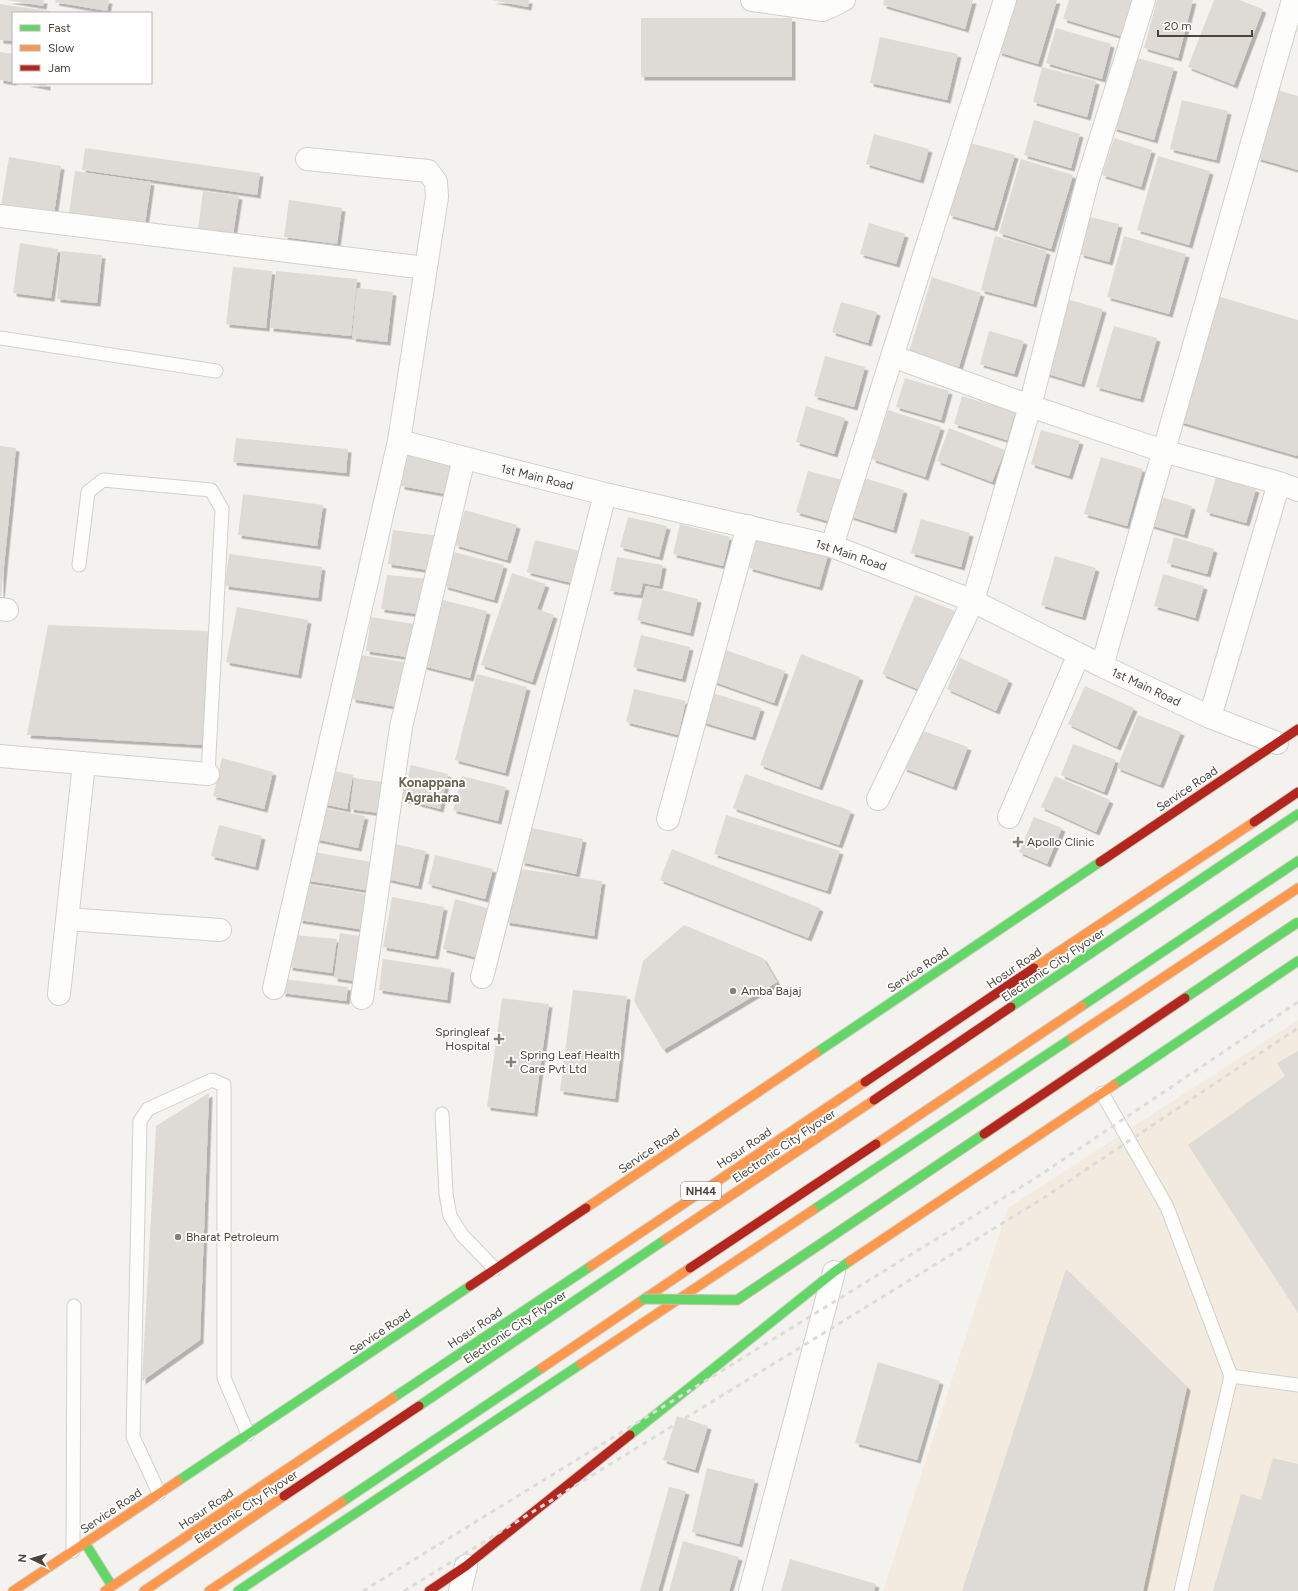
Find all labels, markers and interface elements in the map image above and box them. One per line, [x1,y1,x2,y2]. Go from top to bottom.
legend [12,12,152,84]
scale bar [1158,12,1252,38]
text: 20 m [1164,19,1192,33]
text: Fast [48,21,71,35]
text: Slow [48,41,75,55]
text: Jam [48,61,71,75]
street label: 1st Main Road [499,461,575,493]
street label: 1st Main Road [814,536,888,574]
street label: 1st Main Road [1109,665,1183,709]
street label: Service Road [1154,763,1220,815]
district label: Konappana Agrahara [398,775,466,805]
place label: Apollo Clinic [1027,835,1095,849]
marker: Apollo Clinic [1012,836,1024,848]
street label: Electronic City Flyover [999,925,1107,1005]
street label: Service Road [885,944,951,996]
street label: Hosur Road [984,945,1044,991]
place label: Amba Bajaj [741,984,801,998]
marker: Amba Bajaj [728,986,738,996]
place label: Springleaf Hospital [435,1025,491,1053]
marker: Springleaf Hospital [493,1033,505,1045]
place label: Spring Leaf Health Care Pvt Ltd [520,1048,620,1076]
marker: Spring Leaf Health Care Pvt Ltd [505,1056,517,1068]
street label: Electronic City Flyover [730,1106,838,1186]
street label: Service Road [616,1125,682,1177]
street label: Hosur Road [714,1125,774,1171]
road number: NH44 [681,1182,721,1200]
place label: Bharat Petroleum [186,1230,279,1244]
marker: Bharat Petroleum [173,1232,183,1242]
street label: Electronic City Flyover [461,1287,569,1367]
street label: Hosur Road [445,1305,505,1351]
street label: Service Road [347,1306,413,1358]
street label: Electronic City Flyover [192,1467,300,1547]
street label: Service Road [78,1485,144,1537]
street label: Hosur Road [176,1486,236,1532]
north arrow [12,1539,52,1579]
text: N [16,1554,29,1563]

